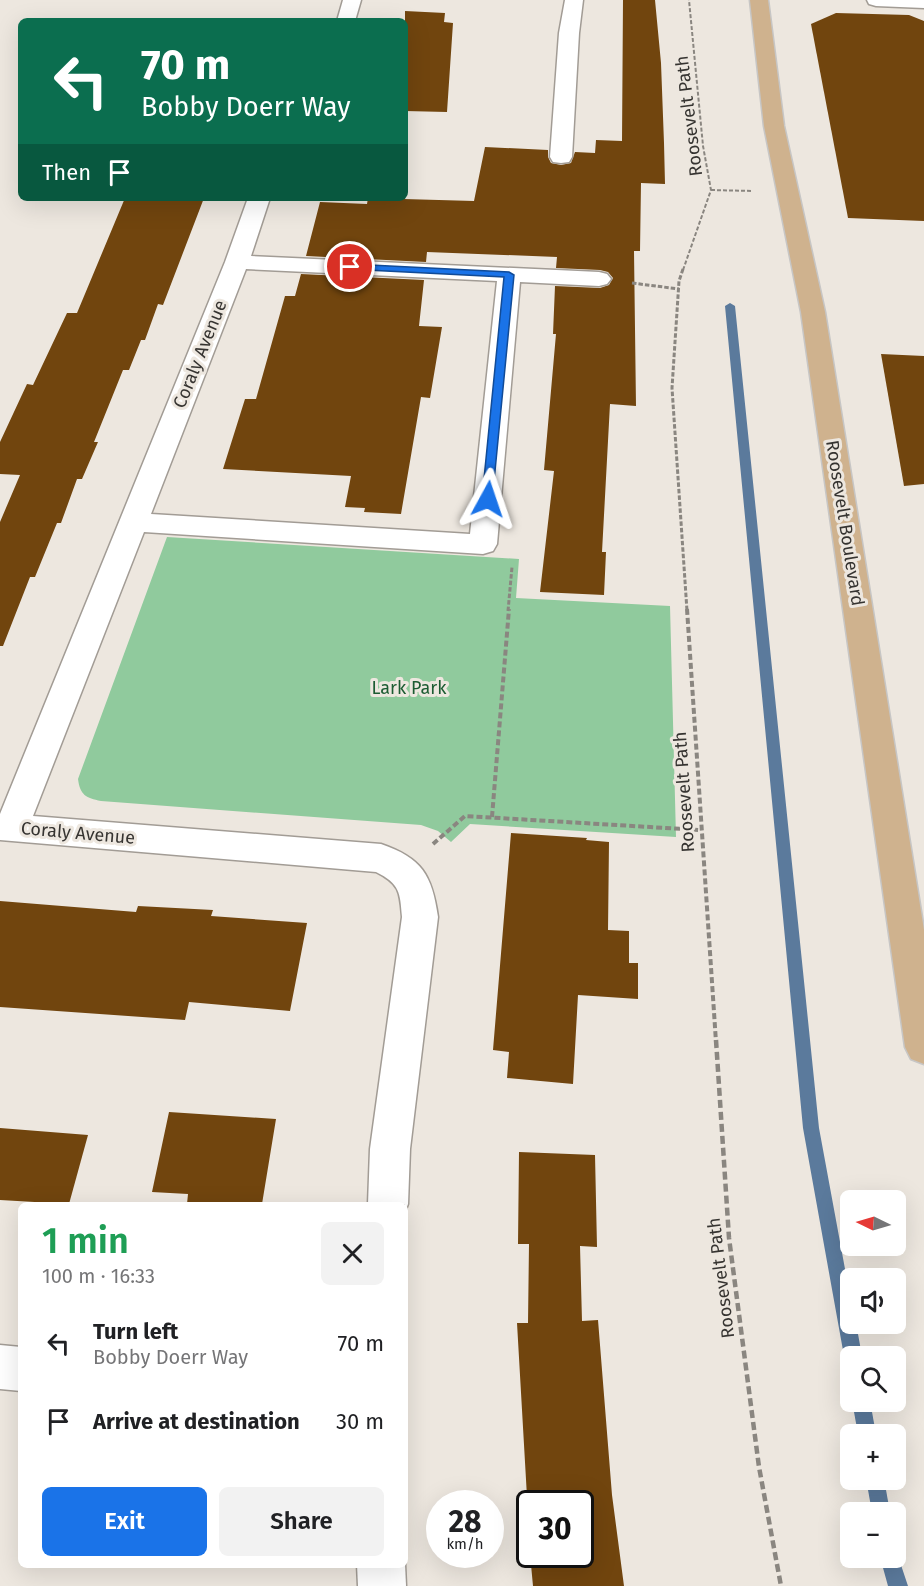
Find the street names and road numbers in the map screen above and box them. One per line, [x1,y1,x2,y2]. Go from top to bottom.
street label: Roosevelt Path [671,54,707,178]
street label: Coraly Avenue [168,297,232,411]
street label: Roosevelt Boulevard [821,439,869,607]
street label: Roosevelt Path [669,731,699,853]
street label: Coraly Avenue [20,817,136,849]
street label: Roosevelt Path [703,1216,739,1340]

